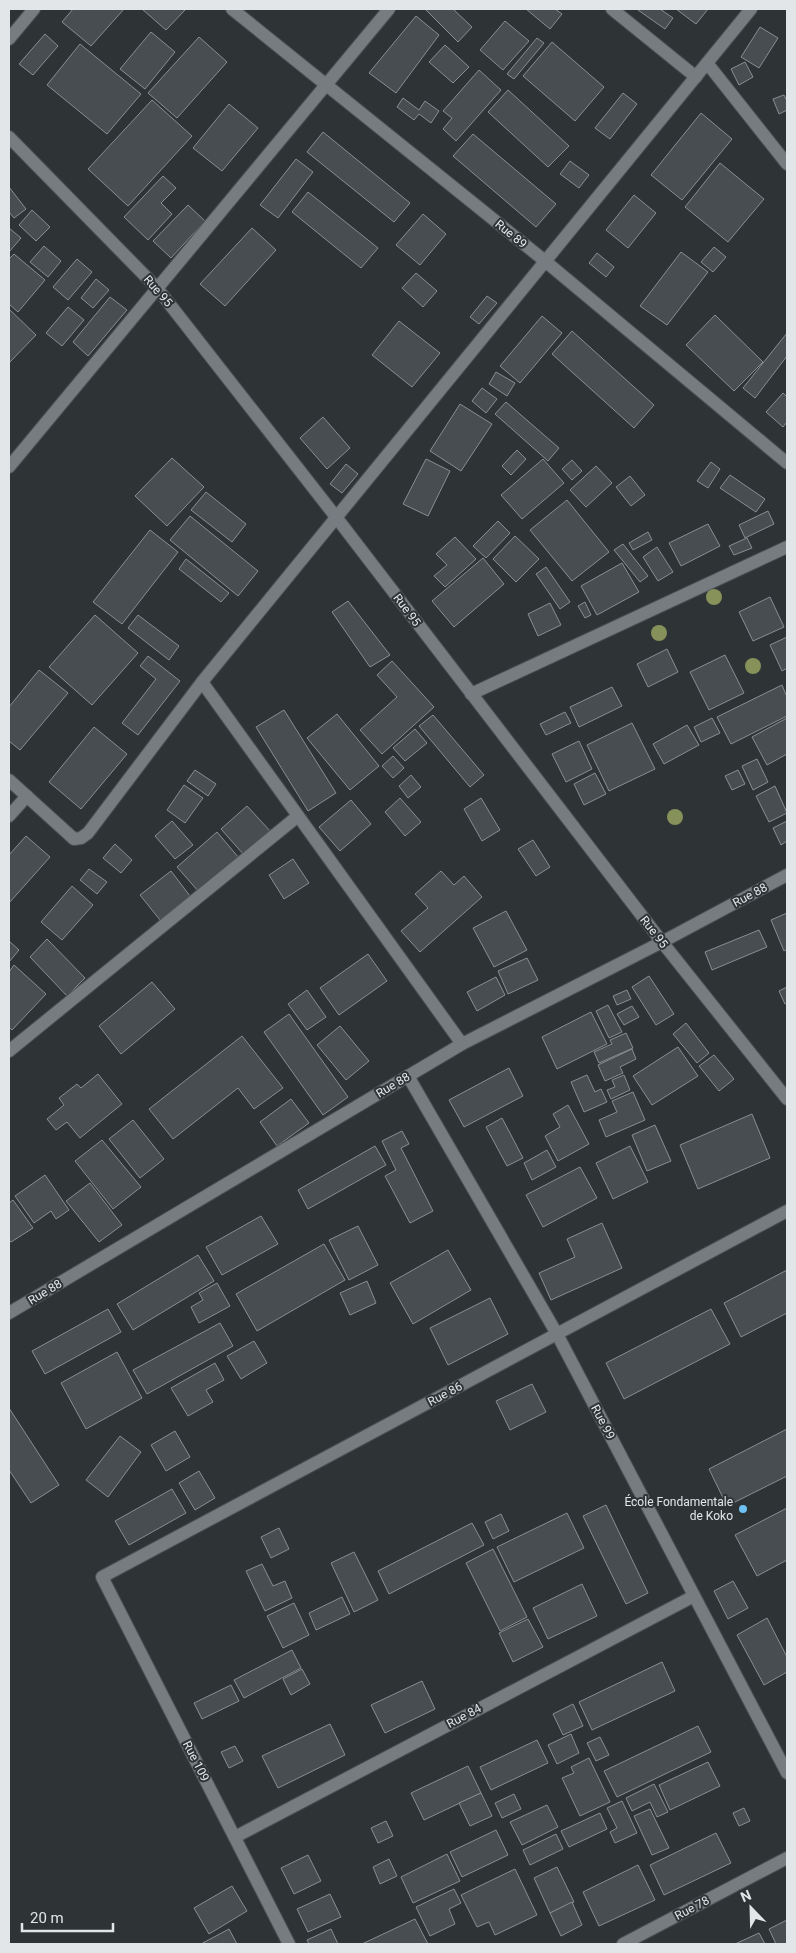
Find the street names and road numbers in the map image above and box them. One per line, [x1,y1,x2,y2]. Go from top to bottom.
street label: Rue 89 [492,217,530,251]
street label: Rue 95 [141,273,176,310]
street label: Rue 95 [390,591,424,629]
street label: Rue 88 [730,880,770,910]
street label: Rue 95 [637,913,671,951]
street label: Rue 88 [374,1069,413,1100]
street label: Rue 88 [26,1276,65,1307]
street label: Rue 86 [425,1379,465,1409]
street label: Rue 99 [588,1402,618,1442]
street label: Rue 84 [444,1701,484,1731]
street label: Rue 109 [180,1738,212,1784]
street label: Rue 78 [672,1893,712,1923]

